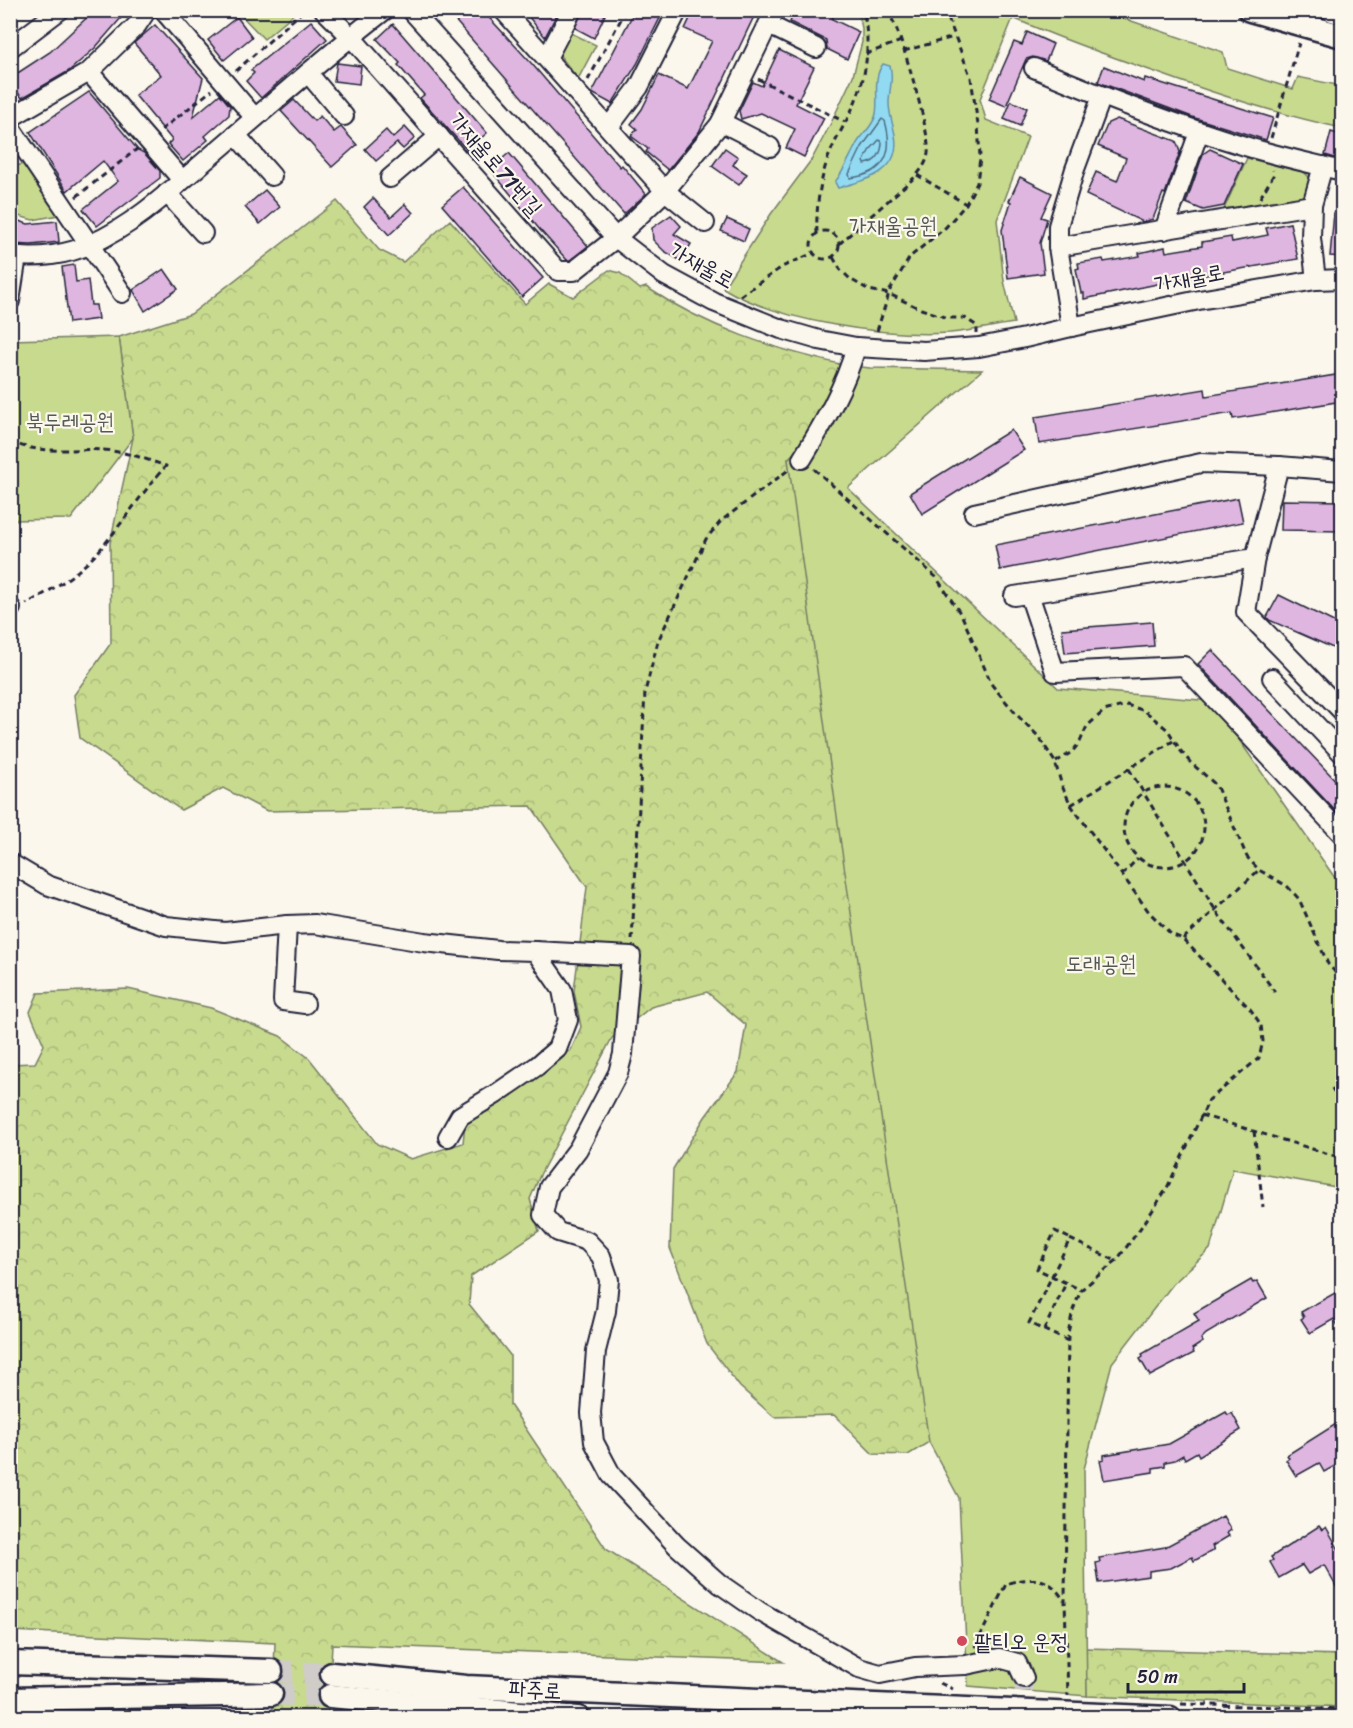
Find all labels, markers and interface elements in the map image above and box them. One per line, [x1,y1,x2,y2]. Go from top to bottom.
street label: 가재울로71번길 [439,103,553,225]
park label: 가재울공원 [849,206,937,245]
street label: 가재울로 [662,231,742,299]
street label: 가재울로 [1151,252,1227,304]
park label: 북두레공원 [26,402,114,441]
park label: 도래공원 [1066,944,1136,983]
place label: 팥티오 운정 [974,1622,1068,1661]
marker: 팥티오 운정 [955,1634,969,1648]
scale bar [1128,1656,1244,1694]
text: 50 m [1137,1661,1178,1693]
street label: 파주로 [508,1670,562,1710]

